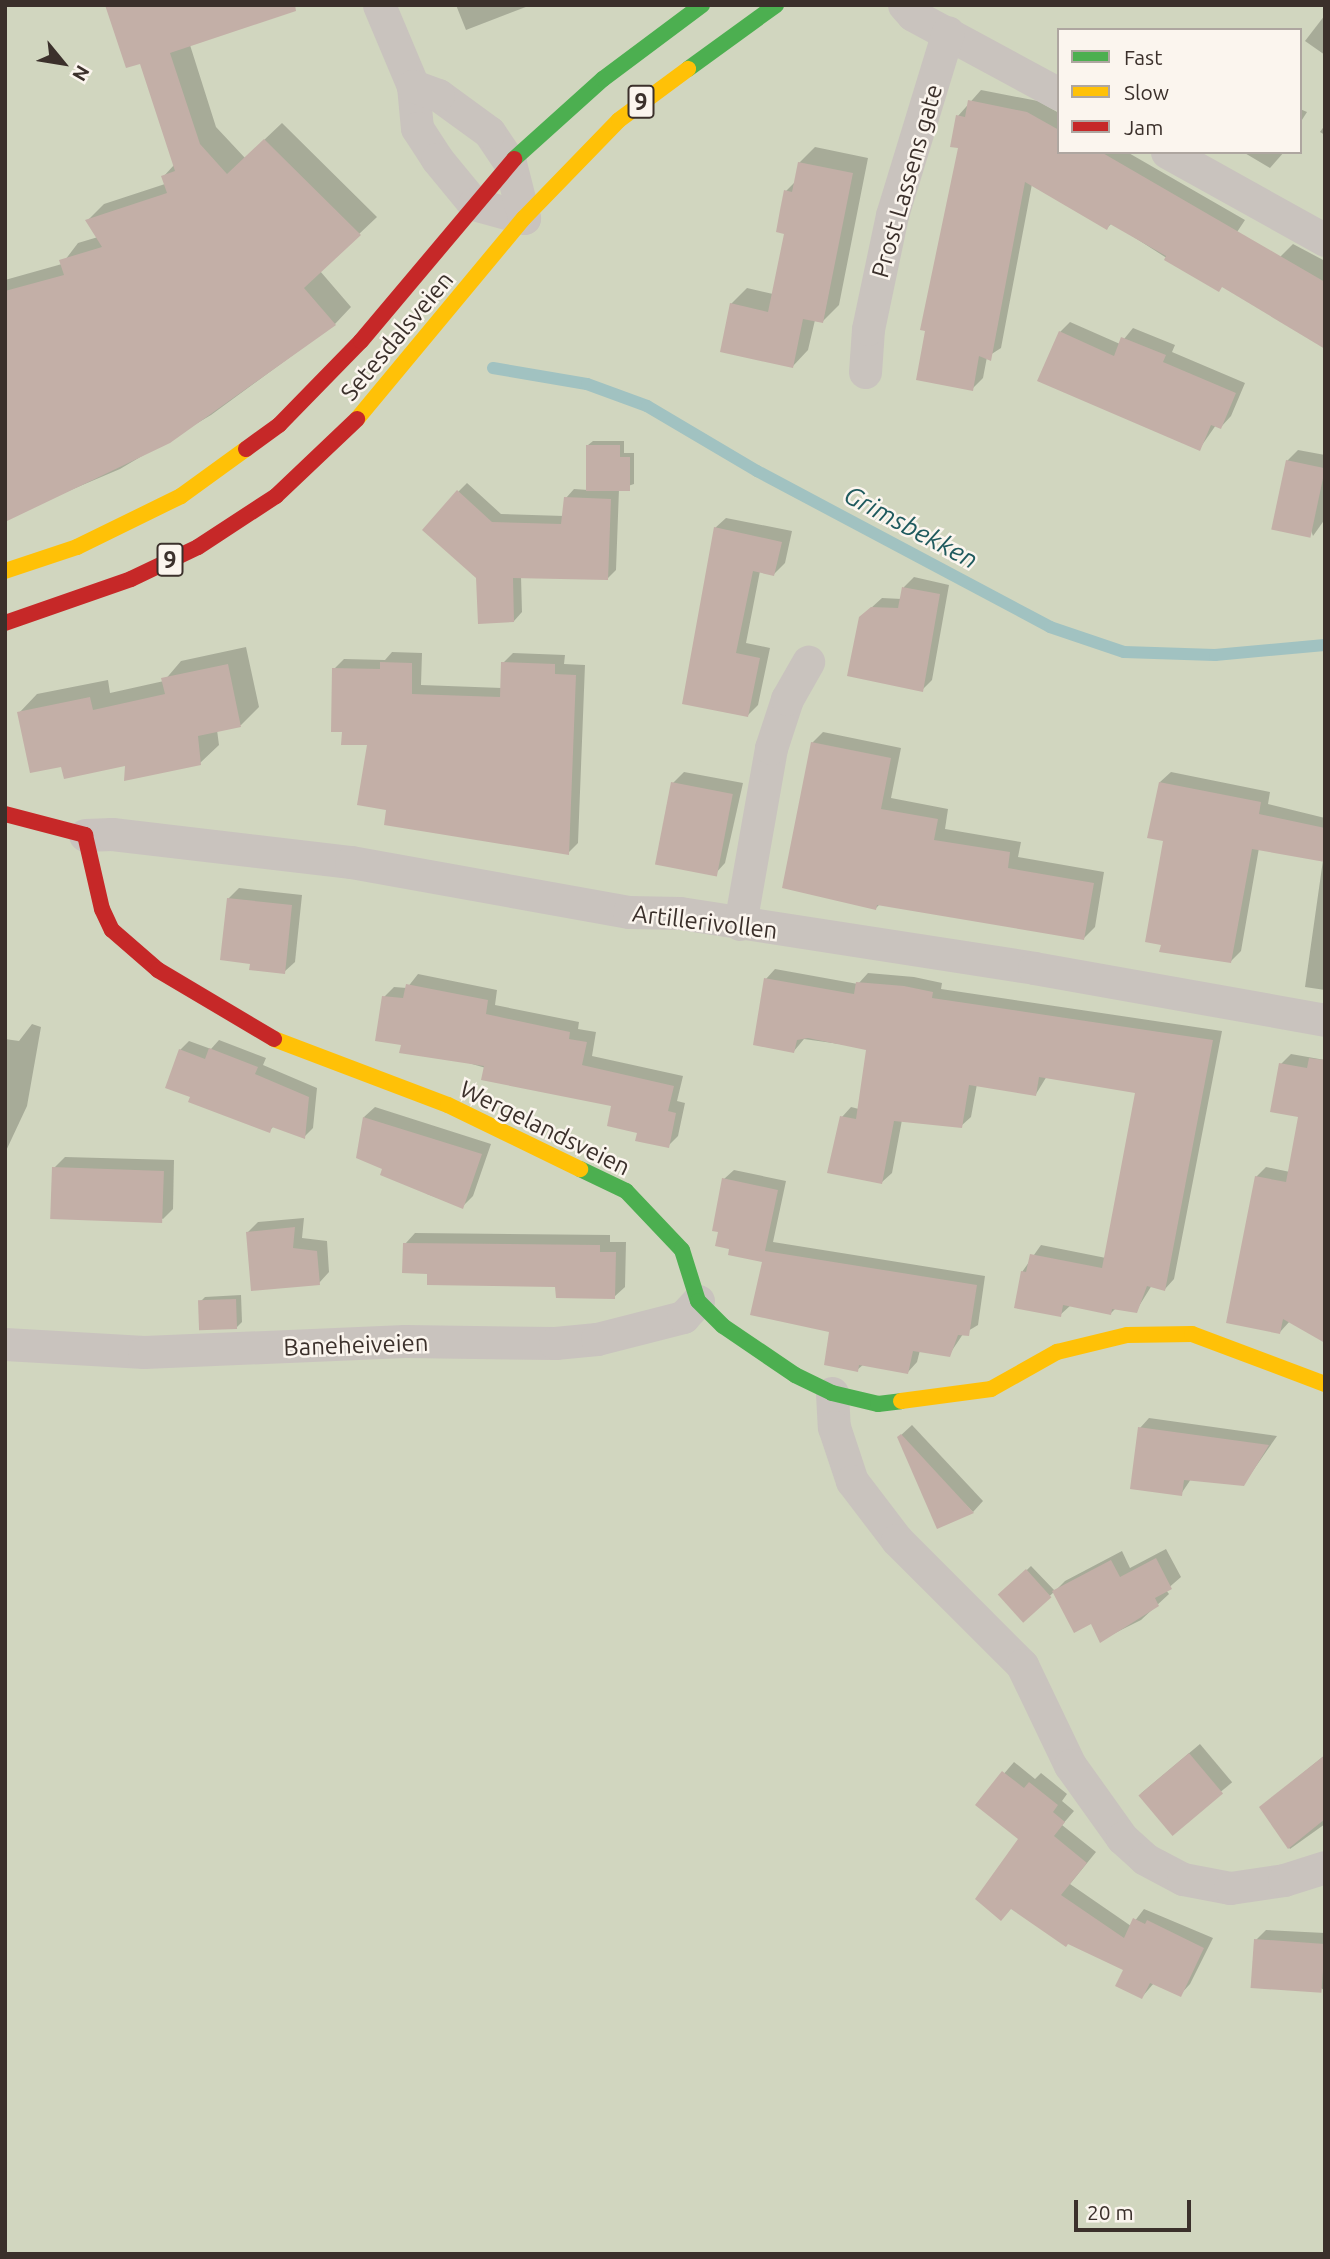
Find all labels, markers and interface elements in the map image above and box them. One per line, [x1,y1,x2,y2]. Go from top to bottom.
north arrow [28,28,98,98]
legend [1057,28,1302,154]
text: Fast [1124,45,1162,69]
text: N [68,62,94,85]
text: Slow [1124,80,1169,104]
street label: Prost Lassens gate [866,81,948,281]
road number: 9 [627,82,655,122]
text: Jam [1124,115,1163,139]
street label: Setesdalsveien [335,266,459,406]
water label: Grimsbekken [839,479,983,575]
road number: 9 [156,540,184,580]
street label: Artillerivollen [631,899,779,945]
street label: Wergelandsveien [455,1074,635,1182]
street label: Baneheiveien [283,1328,429,1362]
scale bar [1078,2186,1195,2230]
text: 20 m [1087,2200,1134,2224]

